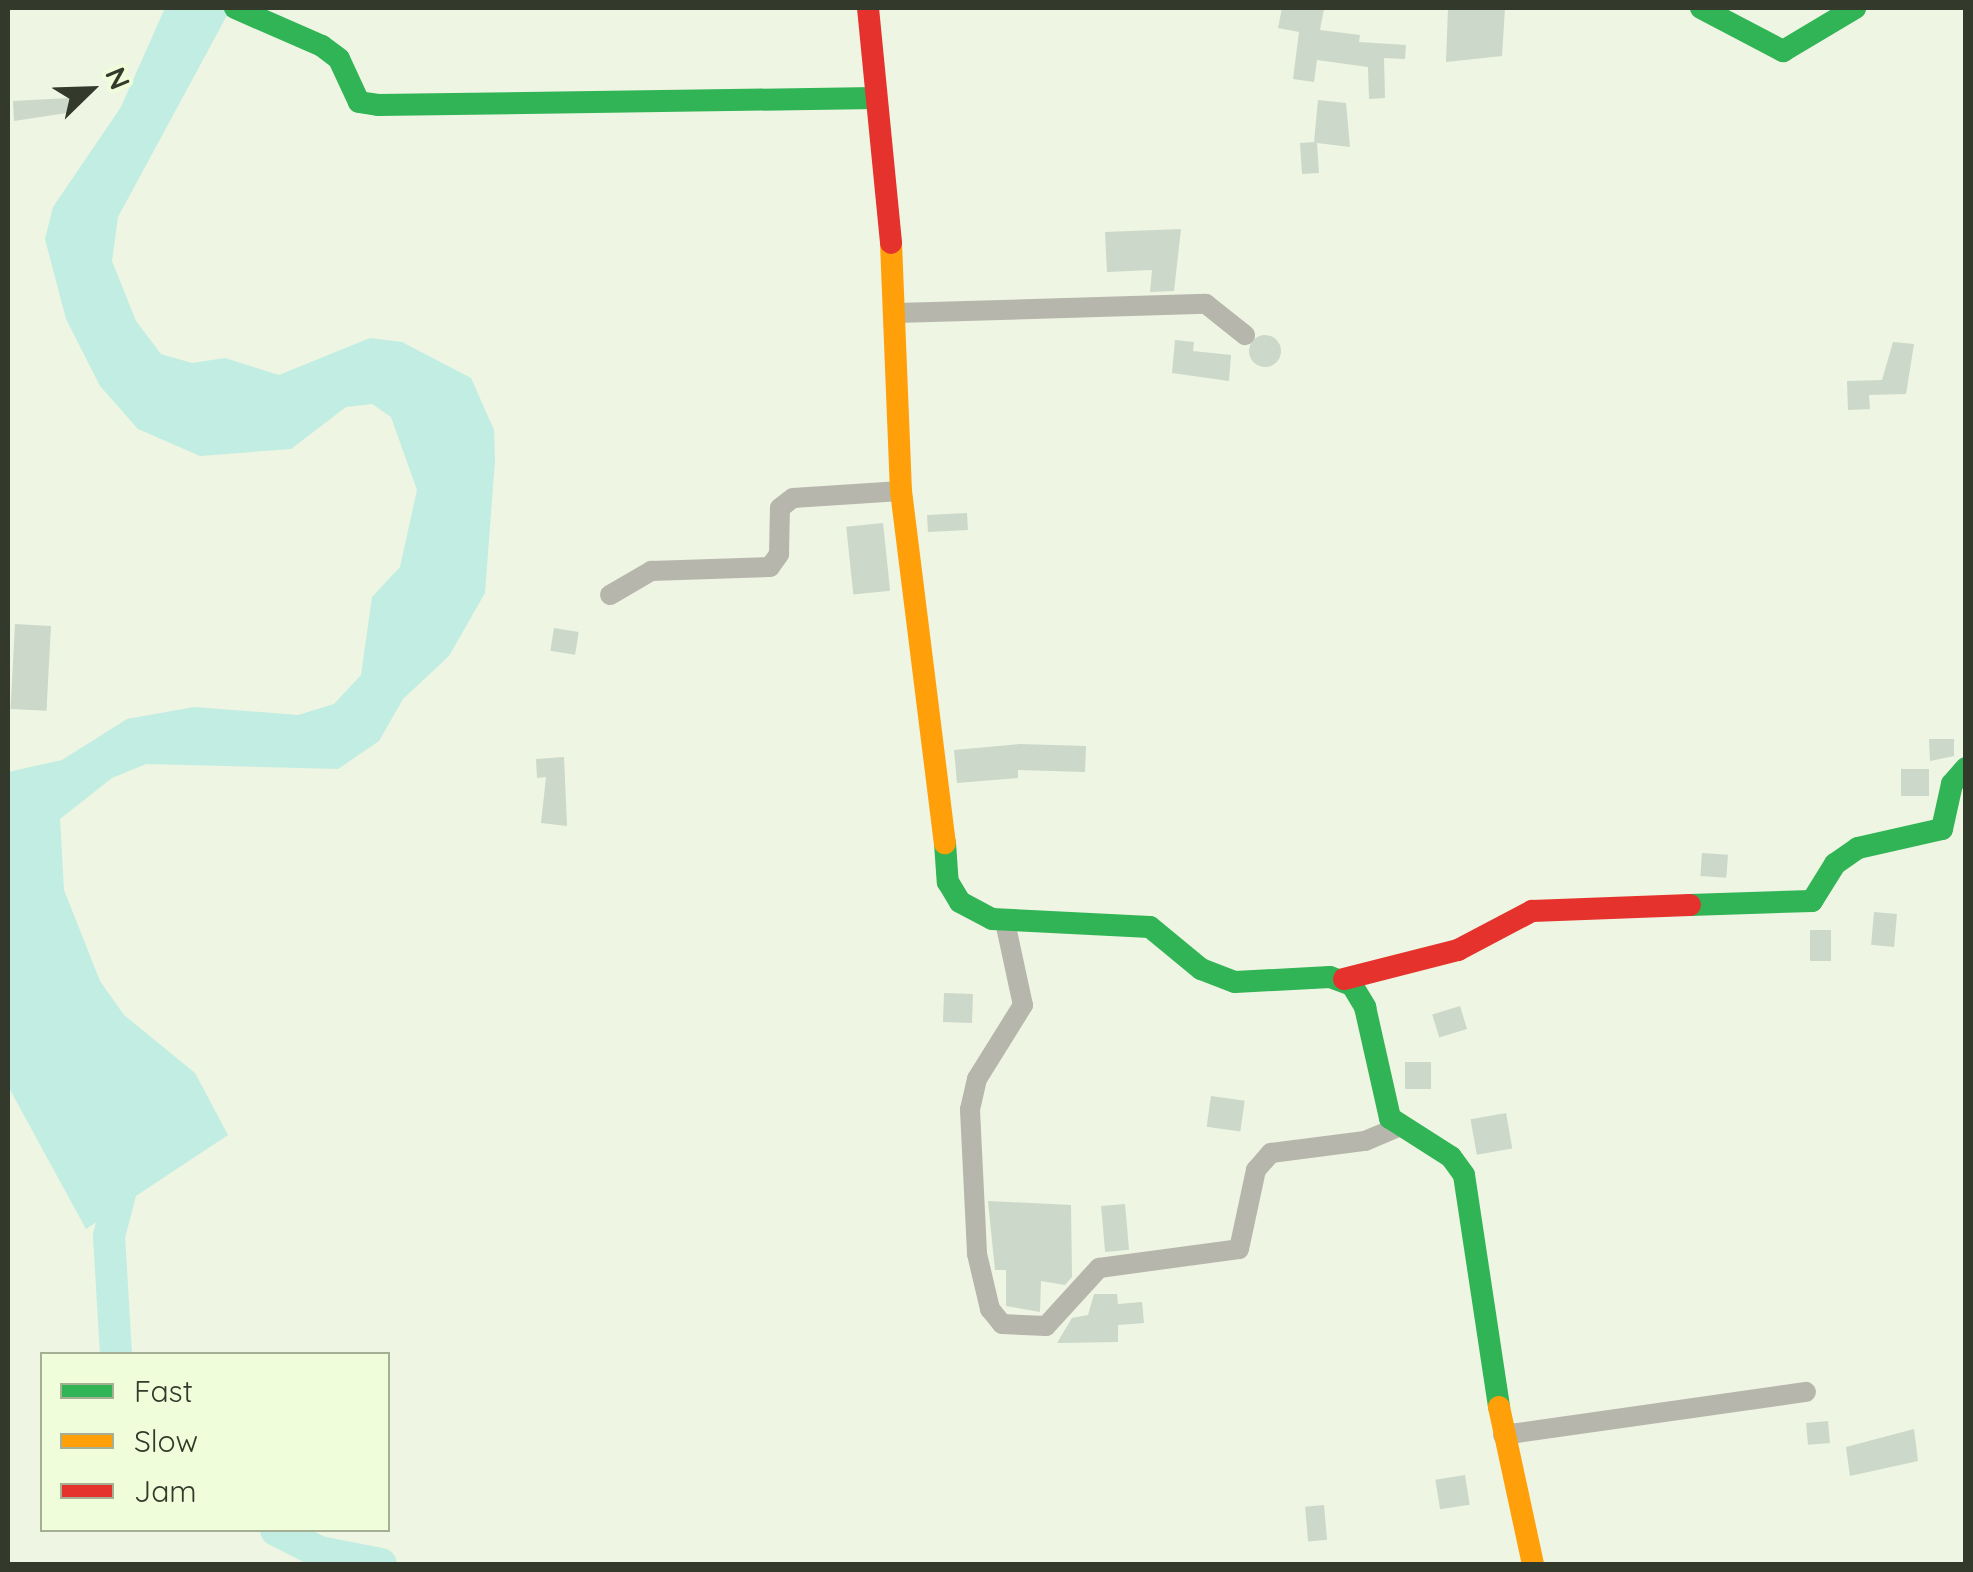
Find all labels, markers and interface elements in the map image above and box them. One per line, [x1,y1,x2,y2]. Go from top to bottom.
north arrow [40,40,140,140]
text: N [98,62,138,94]
legend [40,1352,390,1532]
text: Fast [134,1372,193,1410]
text: Slow [134,1422,198,1460]
text: Jam [134,1472,197,1510]

